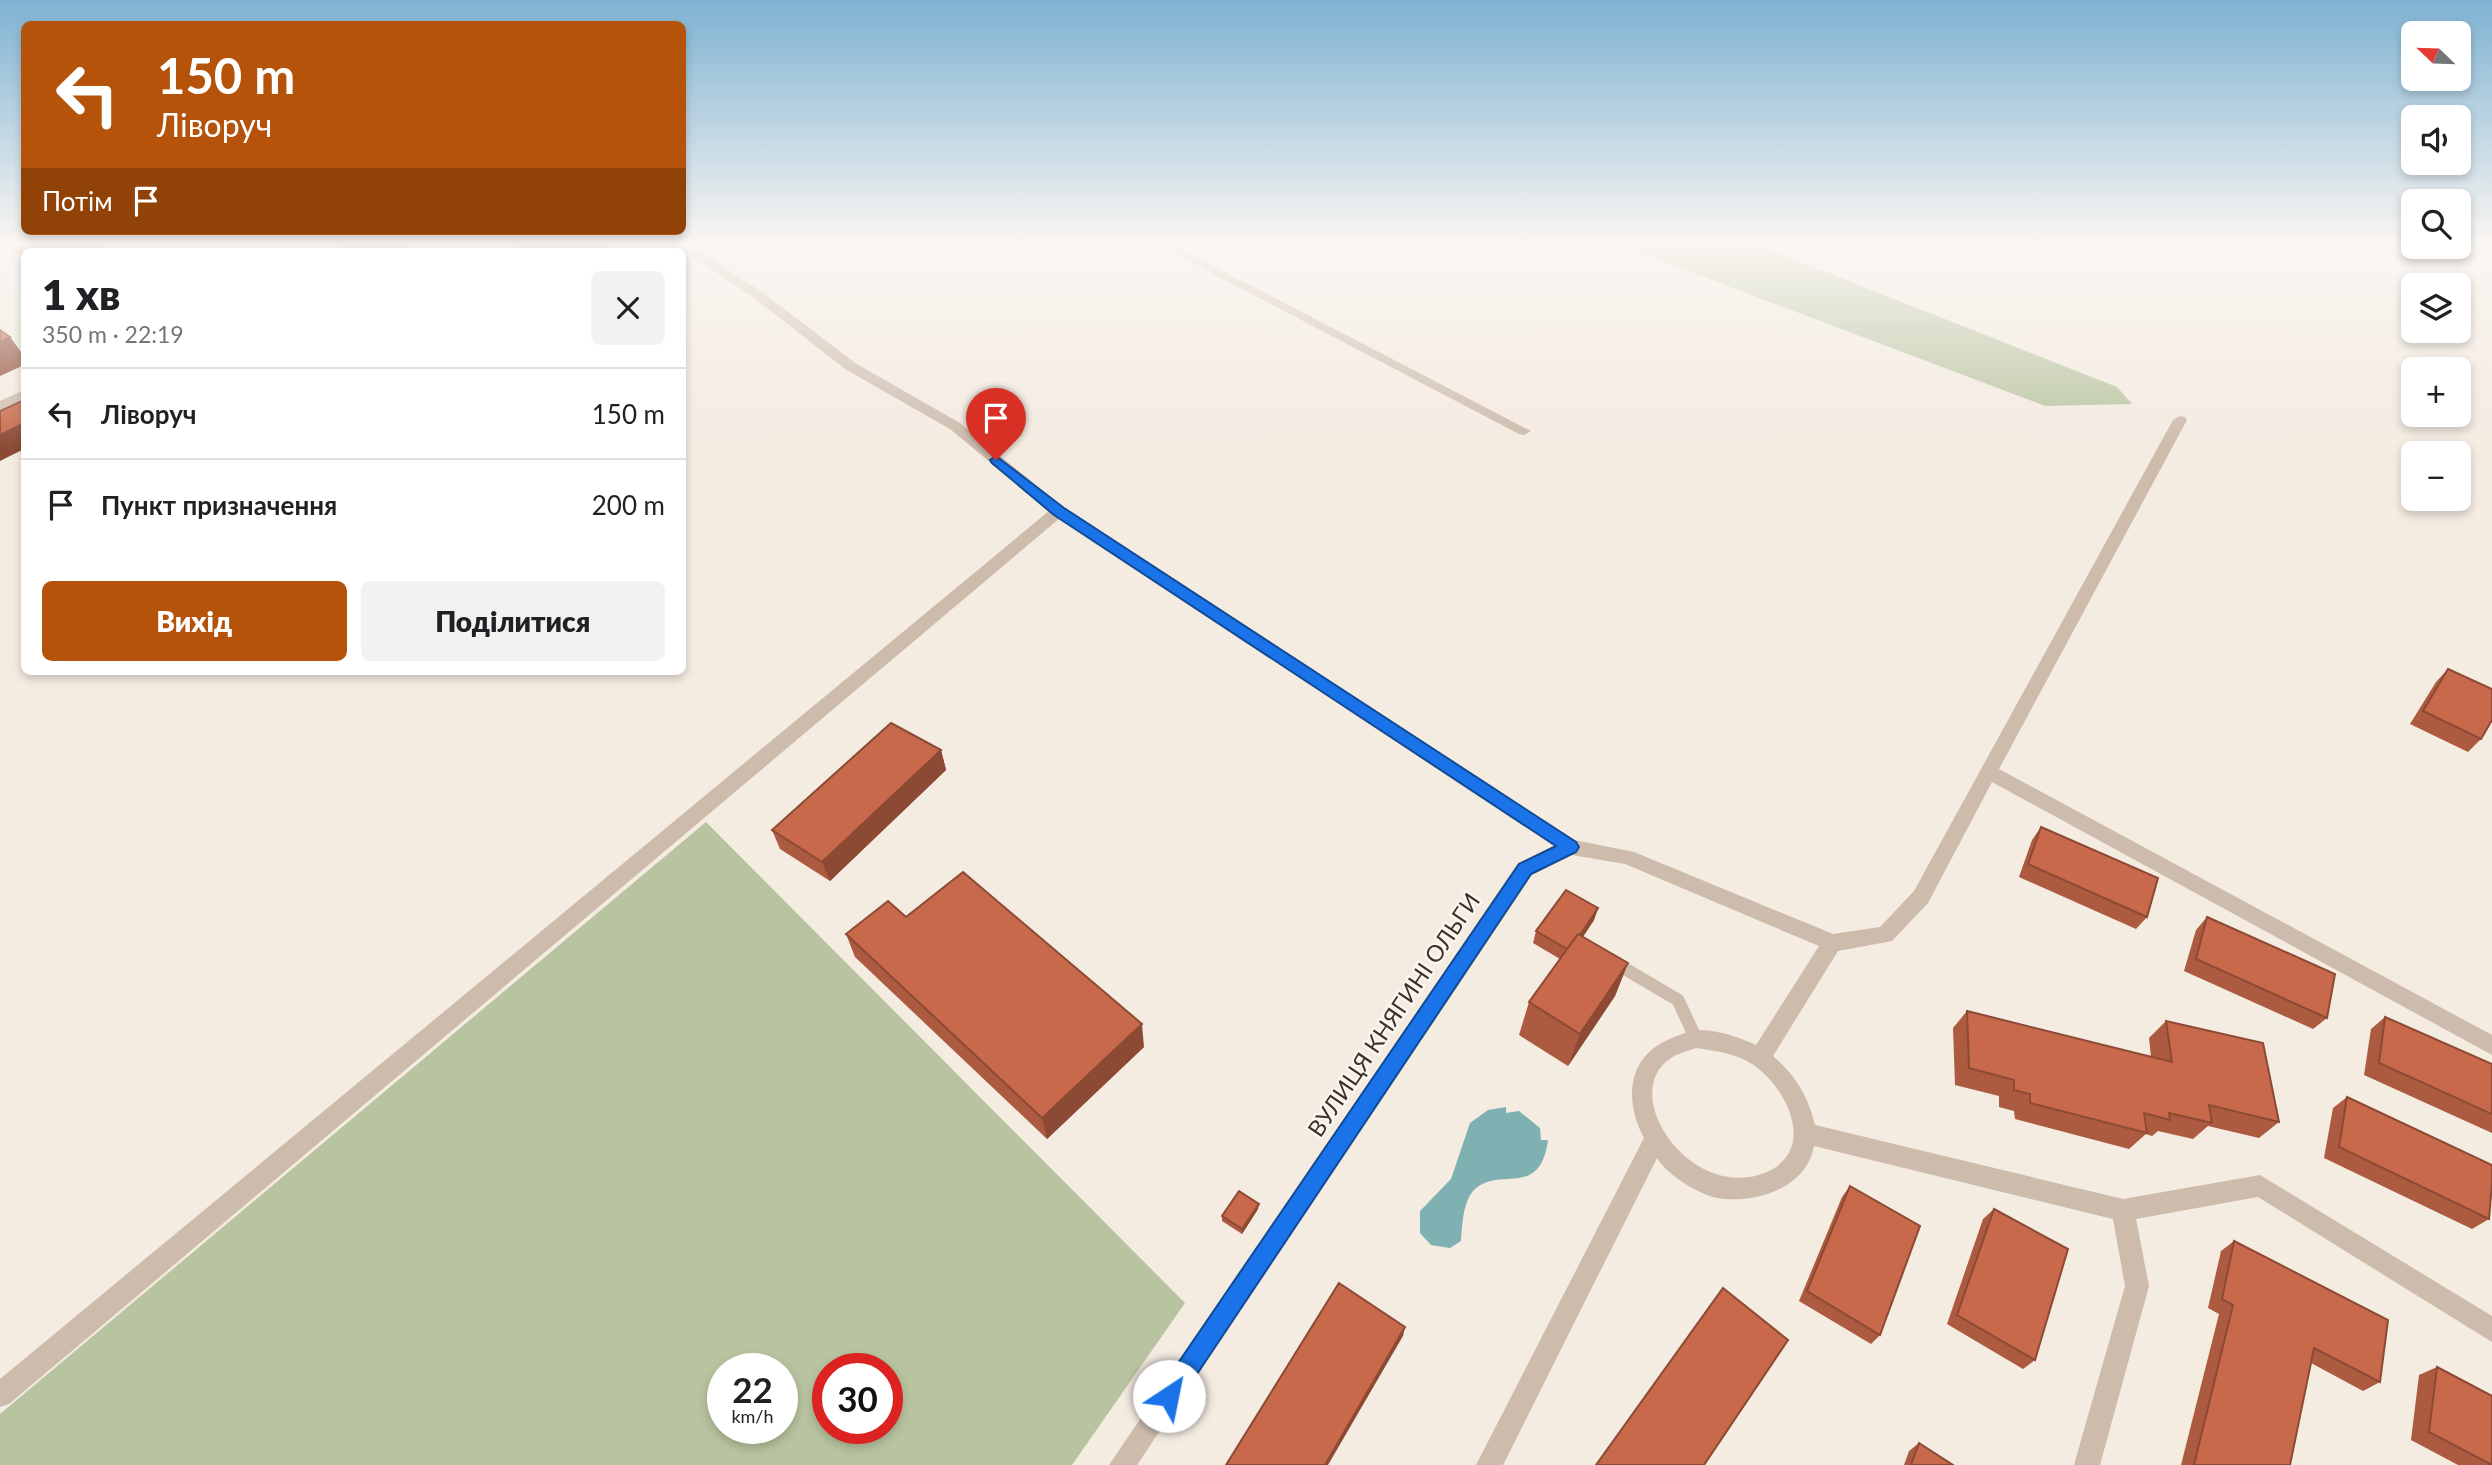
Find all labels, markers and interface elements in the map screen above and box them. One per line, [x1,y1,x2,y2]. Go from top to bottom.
north arrow [2401,21,2471,91]
map controls [2401,21,2471,511]
text: 150 m [157,46,295,104]
icon: left [42,49,133,140]
text: Ліворуч [157,105,272,144]
button: sound [2401,105,2471,175]
icon: arrive [127,182,165,220]
text: Потім [42,185,113,217]
button: search [2401,189,2471,259]
text: 1 хв [42,269,120,319]
button: close [591,271,665,345]
button: layers [2401,273,2471,343]
text: 350 m · 22:19 [42,320,184,348]
button: + [2401,357,2471,427]
pin [966,388,1026,460]
icon: left [42,395,80,433]
text: Ліворуч [101,398,197,430]
text: 150 m [592,398,665,430]
icon: arrive [977,399,1015,437]
button: − [2401,441,2471,511]
icon: arrive [42,486,80,524]
text: Пункт призначення [101,489,337,521]
text: 200 m [592,489,665,521]
button: Вихід [42,581,347,661]
button: Поділитися [361,581,665,661]
street label: ВУЛИЦЯ КНЯГИНІ ОЛЬГИ [1301,887,1485,1141]
speed limit sign: 30 [812,1353,903,1444]
position arrow [1132,1359,1206,1433]
text: 22 [732,1368,773,1410]
text: km/h [731,1405,774,1427]

